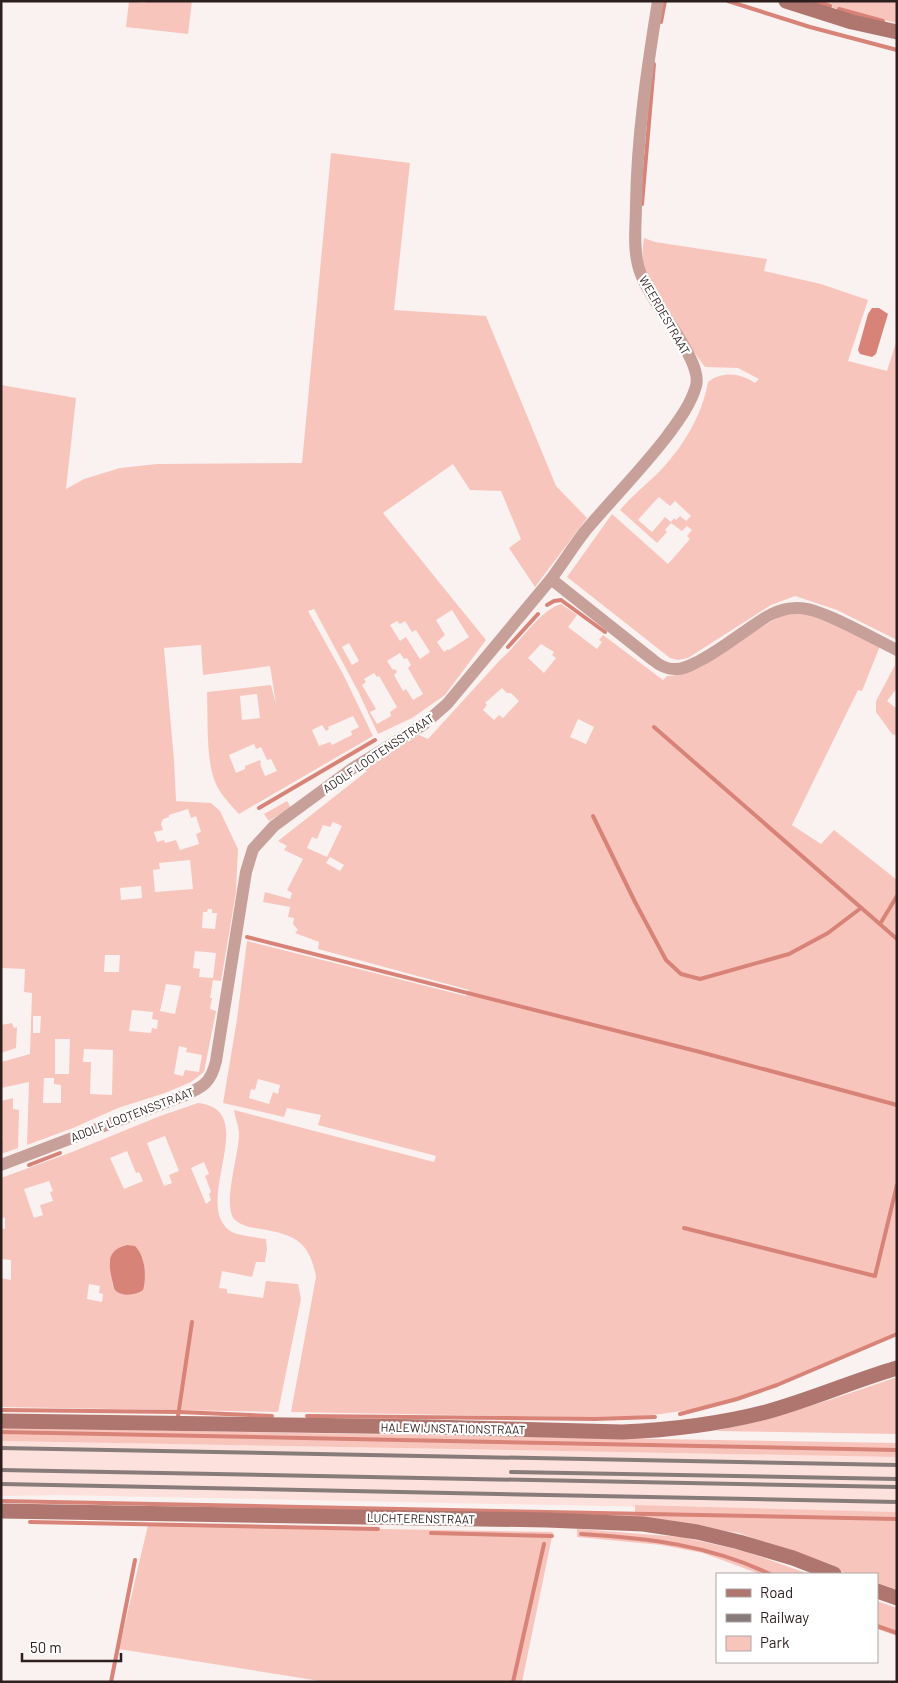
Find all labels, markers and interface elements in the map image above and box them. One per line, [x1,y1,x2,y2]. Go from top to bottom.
street label: WEERDESTRAAT [637,273,693,357]
street label: ADOLF LOOTENSSTRAAT [320,710,436,795]
street label: ADOLF LOOTENSSTRAAT [68,1084,196,1144]
street label: HALEWIJNSTATIONSTRAAT [380,1420,526,1436]
street label: LUCHTERENSTRAAT [367,1510,475,1526]
legend [716,1573,878,1663]
text: Road [760,1583,793,1601]
text: Railway [760,1608,809,1626]
scale bar [22,1630,121,1662]
text: Park [760,1633,790,1651]
text: 50 m [30,1638,62,1656]

